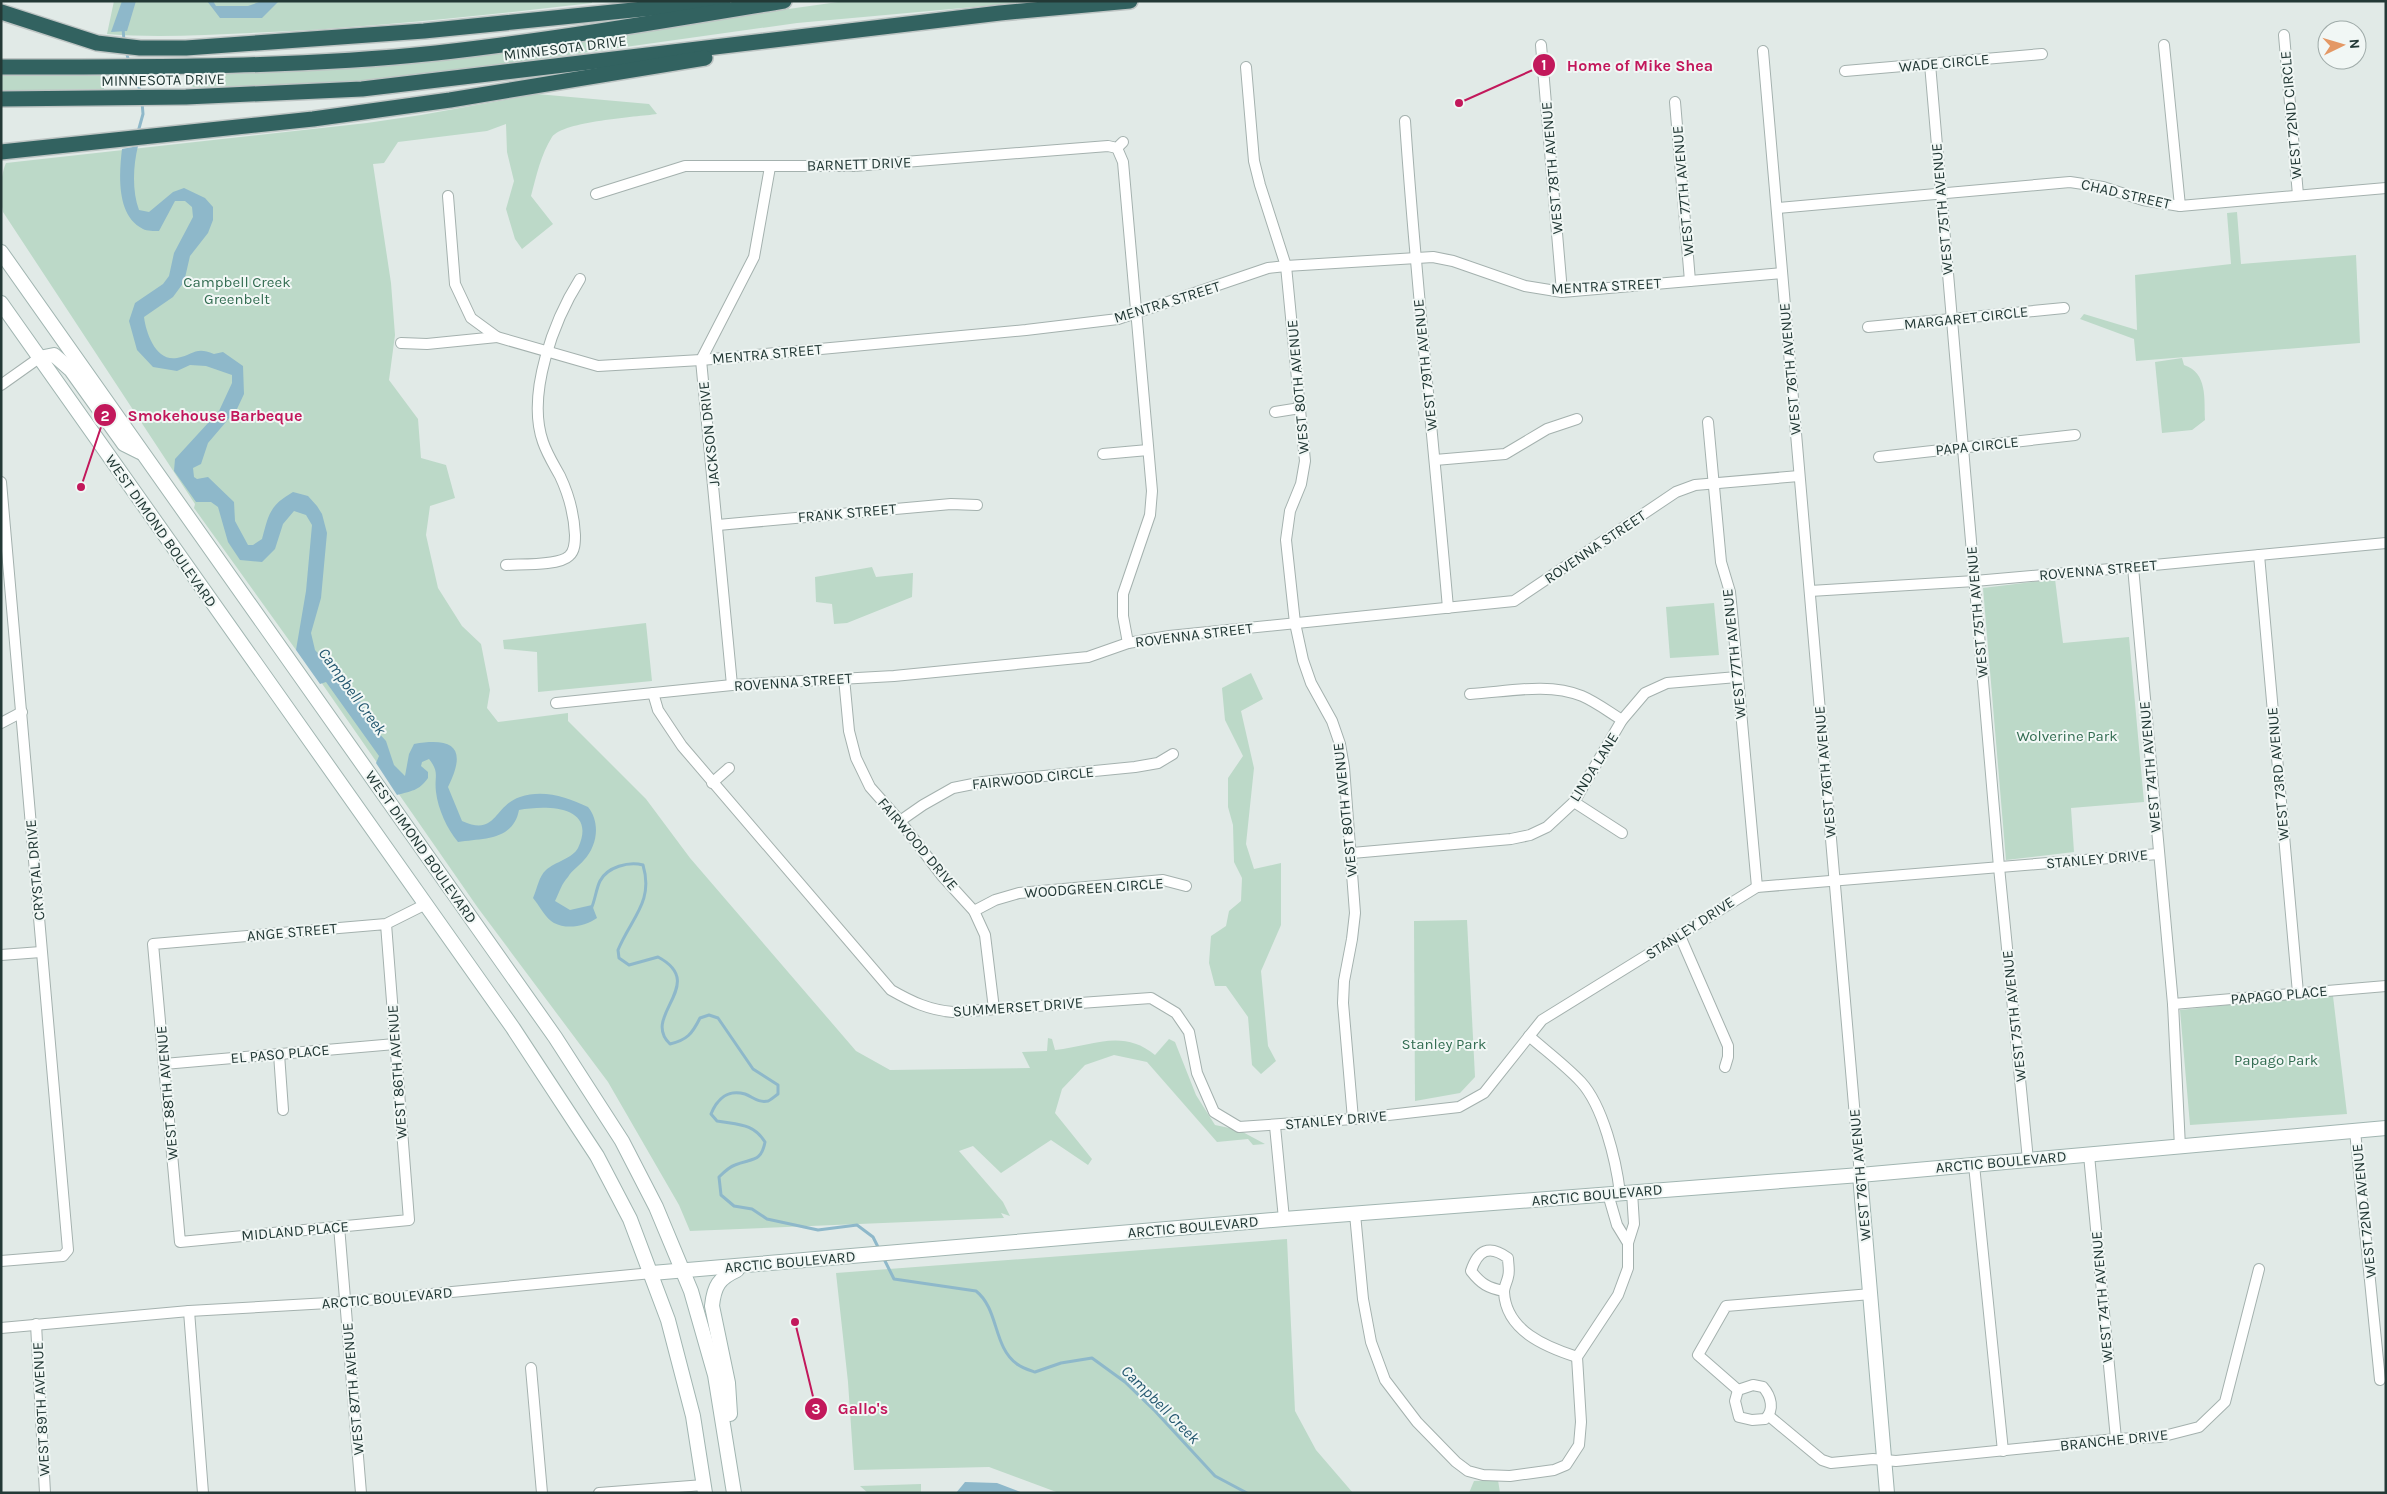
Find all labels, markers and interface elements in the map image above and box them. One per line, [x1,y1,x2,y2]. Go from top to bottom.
north arrow [2317,20,2367,70]
street label: MINNESOTA DRIVE [502,32,628,64]
text: N [2346,38,2363,50]
callout: Home of Mike Shea [1532,50,1723,81]
street label: WADE CIRCLE [1898,50,1990,76]
street label: WEST 72ND CIRCLE [2276,50,2306,180]
text: 1 [1541,56,1547,74]
text: Home of Mike Shea [1567,56,1713,75]
street label: MINNESOTA DRIVE [101,70,225,90]
street label: WEST 78TH AVENUE [1537,101,1567,235]
street label: WEST 77TH AVENUE [1668,125,1698,257]
street label: WEST 75TH AVENUE [1927,142,1957,276]
street label: BARNETT DRIVE [806,153,912,175]
street label: CHAD STREET [2079,175,2173,213]
park label: Campbell Creek Greenbelt [183,273,291,308]
street label: MENTRA STREET [1550,274,1662,298]
street label: MENTRA STREET [1112,277,1223,327]
street label: WEST 79TH AVENUE [1409,298,1441,432]
street label: WEST 76TH AVENUE [1775,302,1805,436]
street label: MARGARET CIRCLE [1903,303,2029,333]
street label: WEST 80TH AVENUE [1283,319,1313,455]
street label: MENTRA STREET [711,340,823,368]
street label: JACKSON DRIVE [695,380,723,488]
callout: Smokehouse Barbeque [92,400,312,431]
text: Smokehouse Barbeque [128,406,303,425]
text: 2 [100,407,110,425]
street label: PAPA CIRCLE [1935,433,2019,459]
street label: WEST DIMOND BOULEVARD [101,451,221,611]
street label: FRANK STREET [797,500,897,526]
street label: ROVENNA STREET [1541,506,1650,588]
street label: WEST 75TH AVENUE [1962,545,1992,679]
street label: ROVENNA STREET [2038,556,2158,584]
street label: WEST 77TH AVENUE [1718,588,1750,720]
street label: ROVENNA STREET [1134,619,1254,651]
water label: Campbell Creek [314,644,391,739]
street label: ROVENNA STREET [733,669,853,695]
street label: WEST 74TH AVENUE [2135,700,2165,834]
street label: WEST 76TH AVENUE [1810,705,1840,839]
street label: WEST 73RD AVENUE [2263,706,2293,842]
park label: Wolverine Park [2016,727,2118,745]
street label: LINDA LANE [1566,729,1622,805]
street label: WEST 80TH AVENUE [1329,742,1361,878]
street label: FAIRWOOD CIRCLE [971,763,1095,793]
street label: WEST DIMOND BOULEVARD [361,767,481,927]
street label: FAIRWOOD DRIVE [874,794,962,894]
street label: CRYSTAL DRIVE [22,819,48,921]
street label: STANLEY DRIVE [2045,846,2149,872]
street label: WOODGREEN CIRCLE [1024,874,1164,902]
street label: STANLEY DRIVE [1642,893,1738,963]
street label: ANGE STREET [246,919,338,945]
street label: WEST 75TH AVENUE [1998,949,2030,1083]
street label: PAPAGO PLACE [2230,982,2328,1008]
street label: SUMMERSET DRIVE [952,993,1084,1021]
street label: WEST 86TH AVENUE [383,1004,411,1140]
street label: WEST 88TH AVENUE [152,1025,182,1161]
park label: Stanley Park [1402,1035,1486,1053]
street label: EL PASO PLACE [230,1041,330,1067]
park label: Papago Park [2234,1051,2318,1069]
street label: STANLEY DRIVE [1284,1107,1388,1133]
street label: WEST 76TH AVENUE [1845,1108,1875,1242]
street label: WEST 72ND AVENUE [2348,1143,2380,1279]
street label: ARCTIC BOULEVARD [1935,1147,2067,1177]
street label: ARCTIC BOULEVARD [1531,1180,1663,1210]
street label: ARCTIC BOULEVARD [1127,1212,1259,1242]
street label: MIDLAND PLACE [241,1217,349,1245]
street label: WEST 74TH AVENUE [2087,1230,2117,1364]
street label: ARCTIC BOULEVARD [724,1247,856,1277]
street label: ARCTIC BOULEVARD [321,1283,453,1313]
street label: WEST 87TH AVENUE [338,1322,368,1456]
street label: WEST 89TH AVENUE [28,1341,54,1477]
water label: Campbell Creek [1117,1361,1205,1448]
callout: Gallo's [803,1393,899,1424]
text: Gallo's [838,1399,888,1418]
text: 3 [811,1400,821,1418]
street label: BRANCHE DRIVE [2059,1425,2169,1455]

